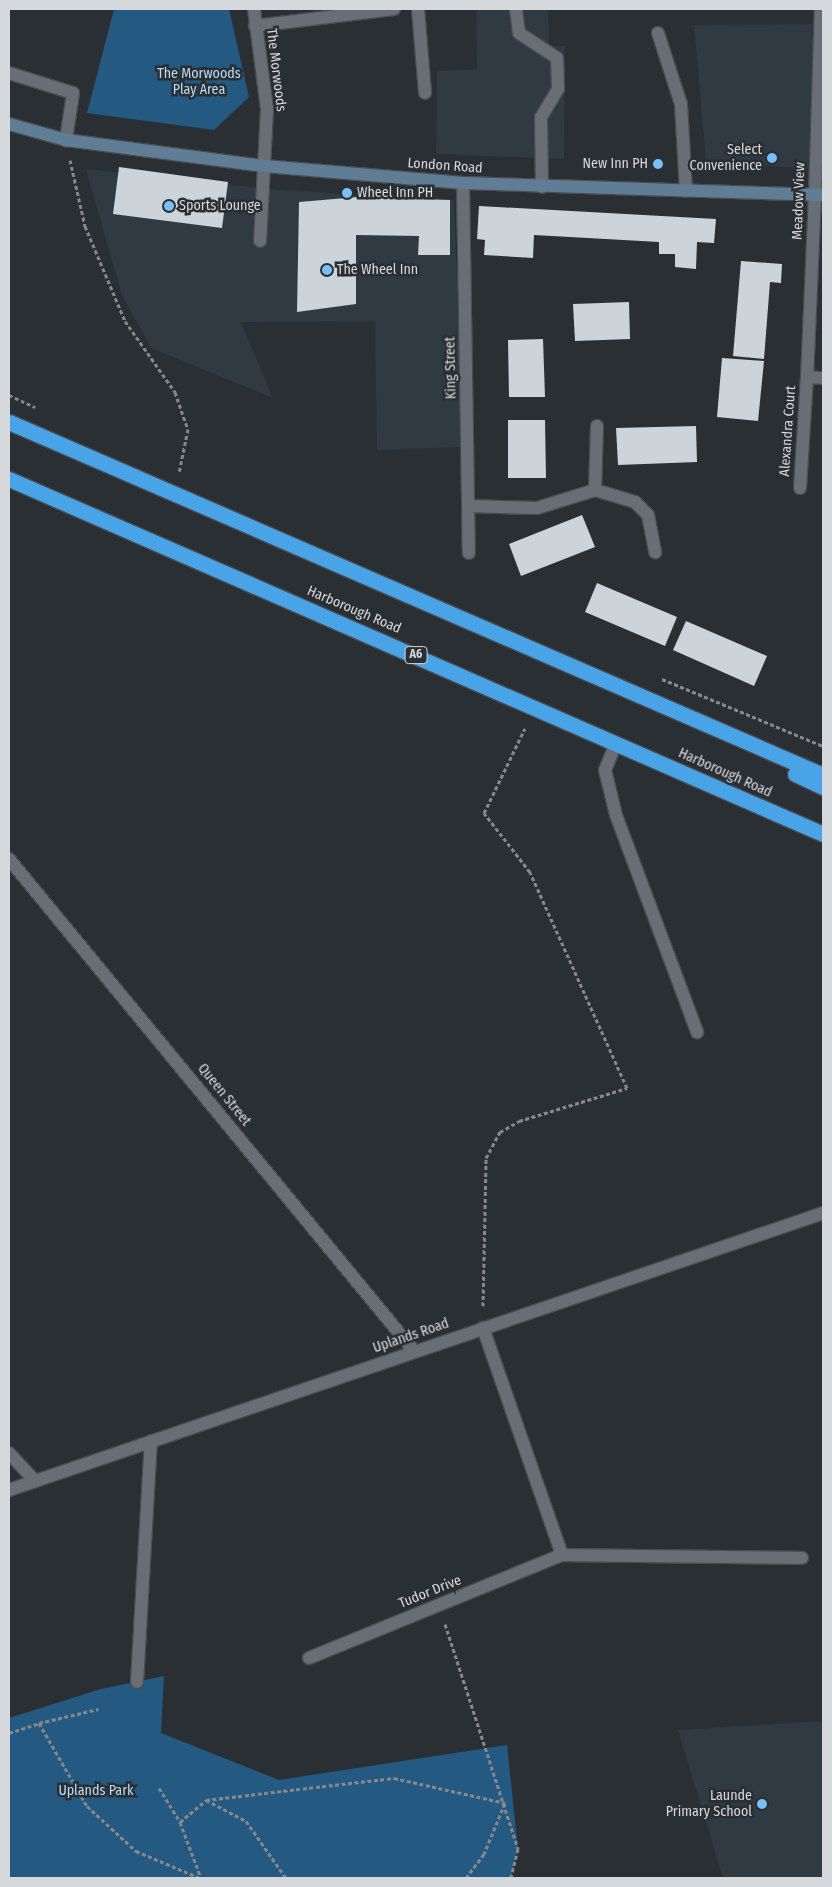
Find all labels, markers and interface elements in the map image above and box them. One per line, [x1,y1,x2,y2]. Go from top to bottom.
street label: The Morwoods [263,27,289,113]
park label: The Morwoods Play Area [157,66,241,98]
place label: Select Convenience [690,142,762,174]
marker: Select Convenience [766,152,778,164]
street label: London Road [407,155,483,177]
place label: New Inn PH [583,156,648,172]
marker: New Inn PH [652,158,664,170]
street label: Meadow View [789,162,809,240]
place label: Wheel Inn PH [357,185,433,201]
marker: Wheel Inn PH [341,187,353,199]
place label: Sports Lounge [179,198,261,214]
marker: Sports Lounge [163,200,175,212]
place label: The Wheel Inn [337,262,418,278]
marker: The Wheel Inn [321,264,333,276]
street label: King Street [442,337,460,399]
street label: Alexandra Court [776,385,800,477]
street label: Harborough Road [304,583,404,637]
road number: A6 [404,646,428,664]
street label: Harborough Road [676,745,774,801]
street label: Queen Street [194,1061,254,1129]
street label: Uplands Road [371,1315,451,1357]
street label: Tudor Drive [396,1572,464,1612]
park label: Uplands Park [58,1783,134,1799]
place label: Launde Primary School [666,1788,752,1820]
marker: Launde Primary School [756,1798,768,1810]

